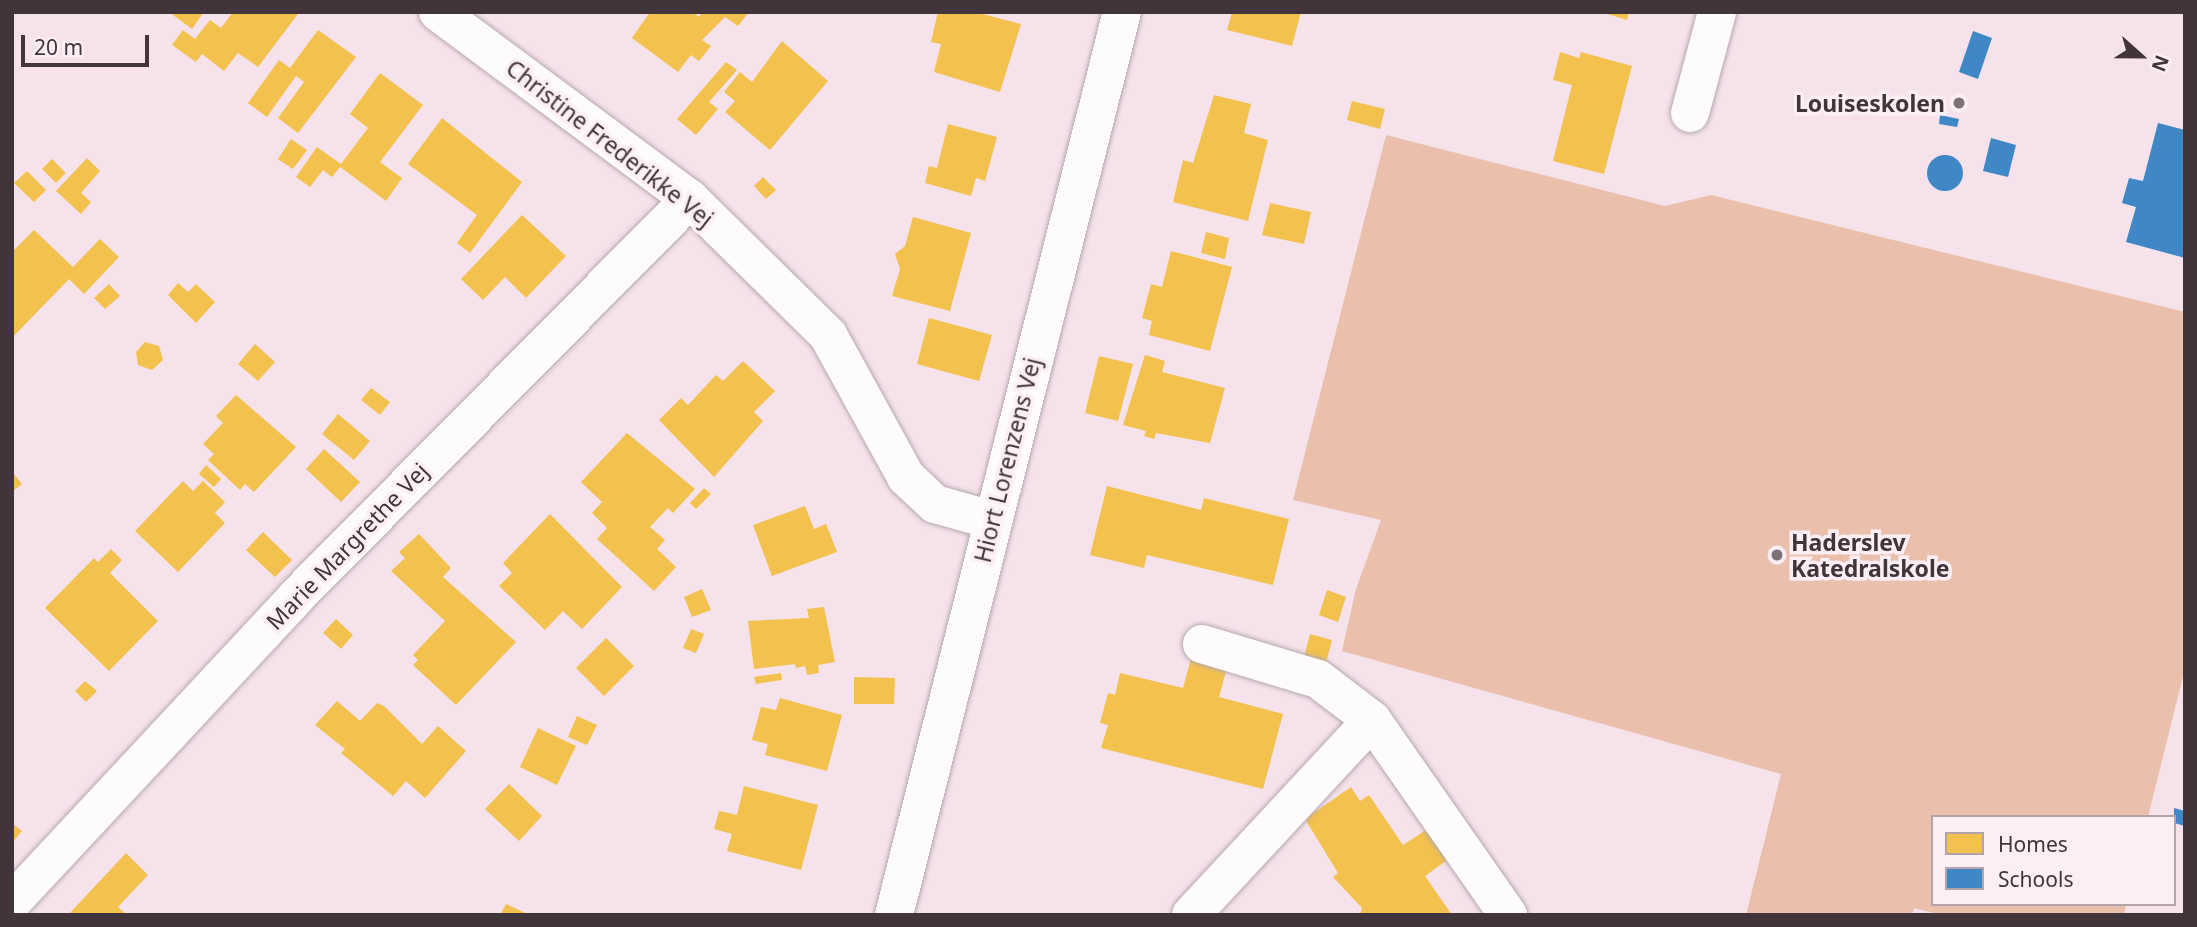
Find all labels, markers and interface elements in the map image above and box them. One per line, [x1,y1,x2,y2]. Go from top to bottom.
scale bar [24,21,152,65]
north arrow [2106,21,2176,91]
text: 20 m [34,33,83,61]
text: N [2146,52,2176,75]
street label: Christine Frederikke Vej [501,54,719,232]
place label: Louiseskolen [1795,89,1945,117]
marker: Louiseskolen [1951,95,1967,111]
street label: Hiort Lorenzens Vej [968,355,1046,565]
street label: Marie Margrethe Vej [260,457,434,635]
place label: Haderslev Katedralskole [1791,528,1950,582]
marker: Haderslev Katedralskole [1769,547,1785,563]
legend [1931,815,2176,906]
text: Homes [1998,830,2068,858]
text: Schools [1998,865,2073,893]

